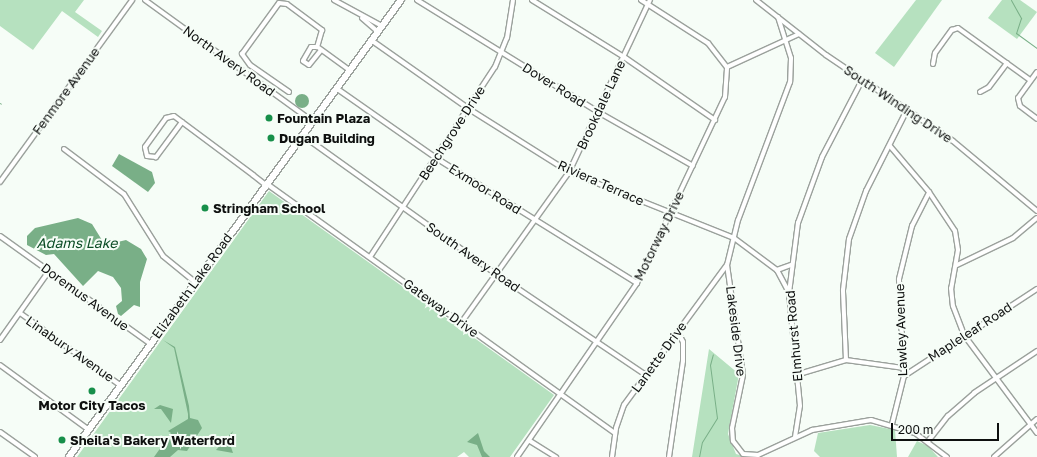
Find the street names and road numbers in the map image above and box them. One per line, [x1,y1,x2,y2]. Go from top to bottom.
street label: North Avery Road [180,22,278,100]
street label: Fenmore Avenue [29,44,103,138]
street label: Brookdale Lane [573,58,629,152]
street label: Dover Road [520,59,588,111]
street label: South Winding Drive [841,62,955,146]
street label: Beechgrove Drive [416,83,488,183]
street label: Riviera Terrace [556,157,646,209]
street label: Exmoor Road [446,161,524,217]
street label: Motorway Drive [631,189,687,283]
street label: South Avery Road [423,219,523,295]
street label: Elizabeth Lake Road [149,230,235,342]
street label: Doremus Avenue [38,260,132,334]
street label: Gateway Drive [400,276,482,340]
street label: Lawley Avenue [892,283,910,377]
street label: Lakeside Drive [723,285,749,377]
street label: Elmhurst Road [782,290,806,382]
street label: Mapleleaf Road [925,299,1015,365]
street label: Linabury Avenue [23,313,117,385]
street label: Lanette Drive [628,319,690,395]

